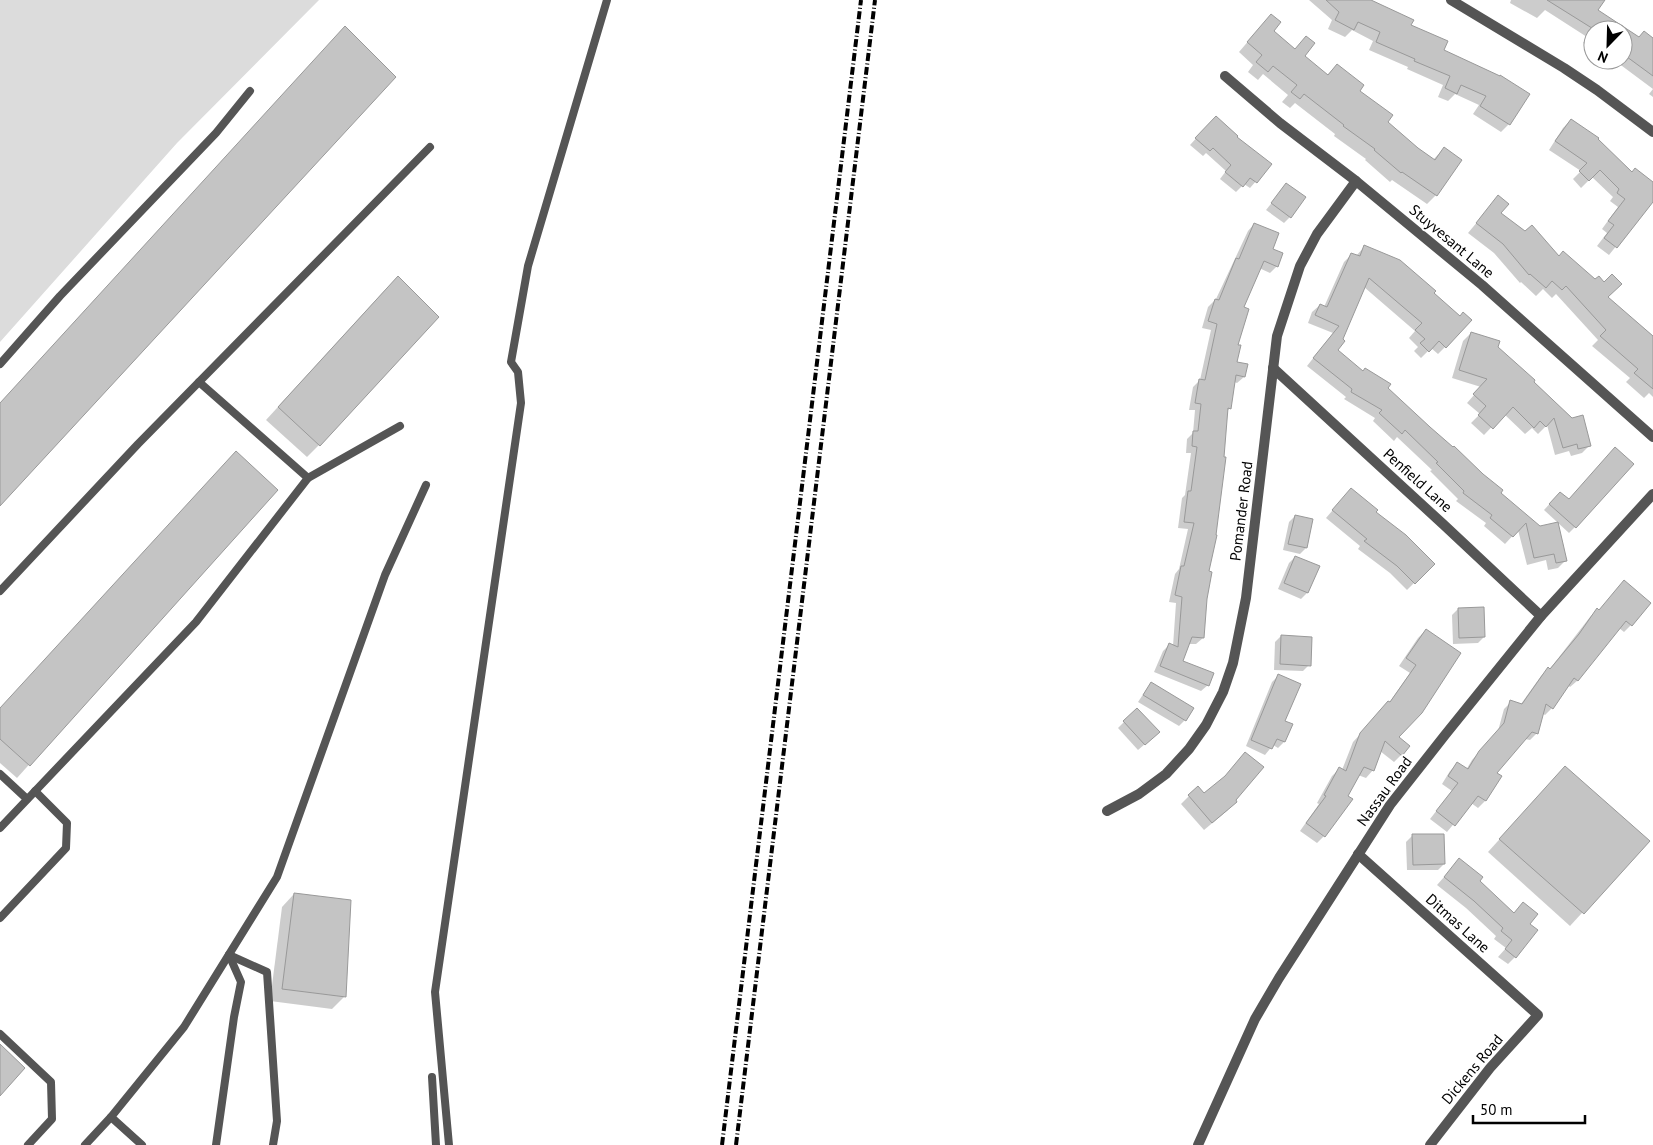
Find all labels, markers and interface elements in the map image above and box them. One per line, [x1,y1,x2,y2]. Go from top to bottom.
north arrow [1583,20,1633,70]
text: N [1595,47,1611,67]
street label: Stuyvesant Lane [1406,200,1498,282]
street label: Penfield Lane [1379,444,1457,516]
street label: Pomander Road [1225,460,1257,562]
street label: Nassau Road [1352,752,1416,830]
street label: Ditmas Lane [1422,889,1494,957]
street label: Dickens Road [1437,1030,1507,1108]
scale bar [1473,1092,1586,1124]
text: 50 m [1480,1100,1513,1119]

